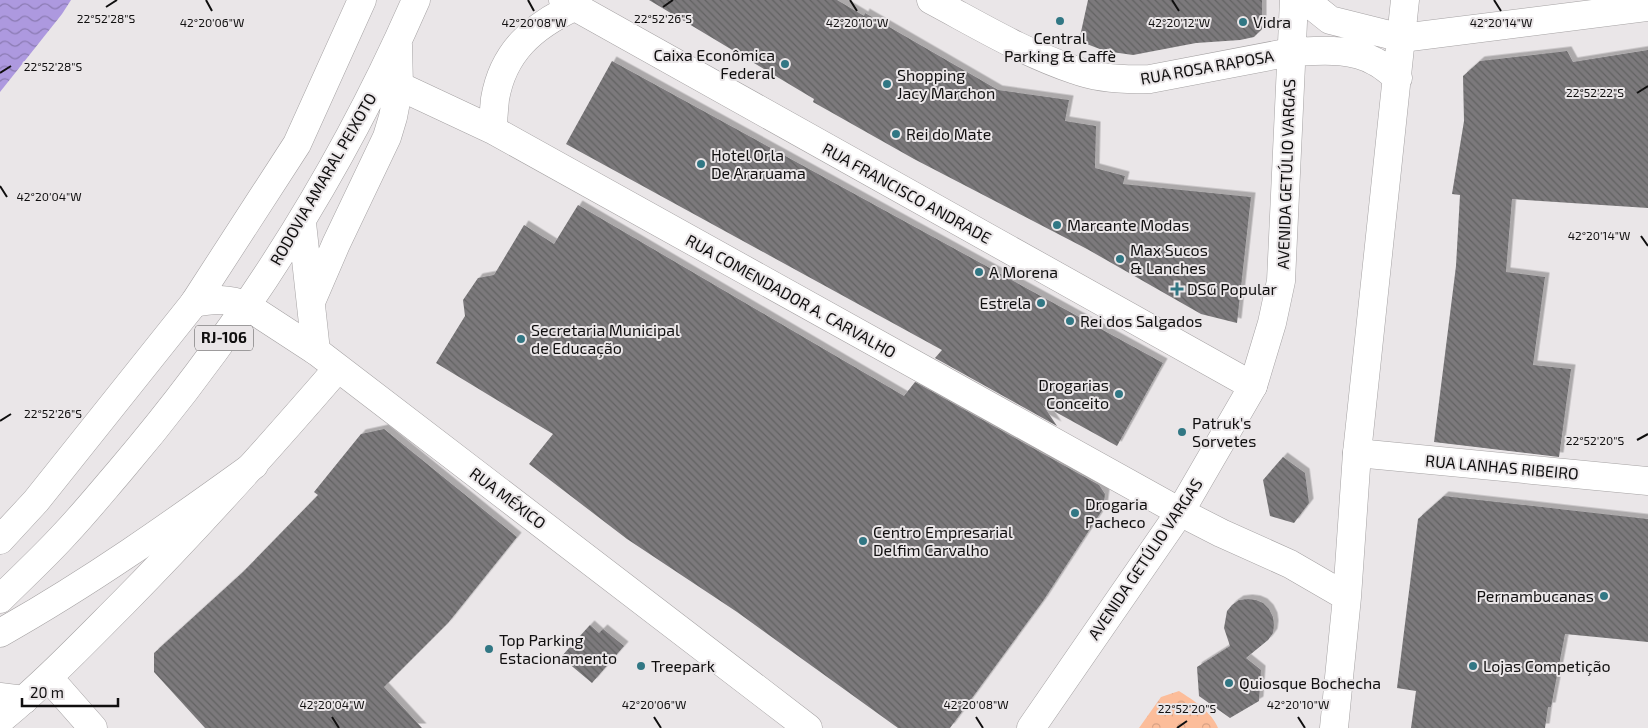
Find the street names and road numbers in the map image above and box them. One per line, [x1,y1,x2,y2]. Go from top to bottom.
street label: RUA ROSA RAPOSA [1139,45,1275,88]
street label: AVENIDA GETÚLIO VARGAS [1273,78,1298,270]
street label: RODOVIA AMARAL PEIXOTO [265,89,380,268]
street label: RUA FRANCISCO ANDRADE [820,138,995,247]
street label: RUA COMENDADOR A. CARVALHO [683,230,900,361]
road number: RJ-106 [195,326,253,350]
street label: RUA LANHAS RIBEIRO [1425,450,1580,483]
street label: RUA MÉXICO [467,463,550,532]
street label: AVENIDA GETÚLIO VARGAS [1083,474,1206,643]

